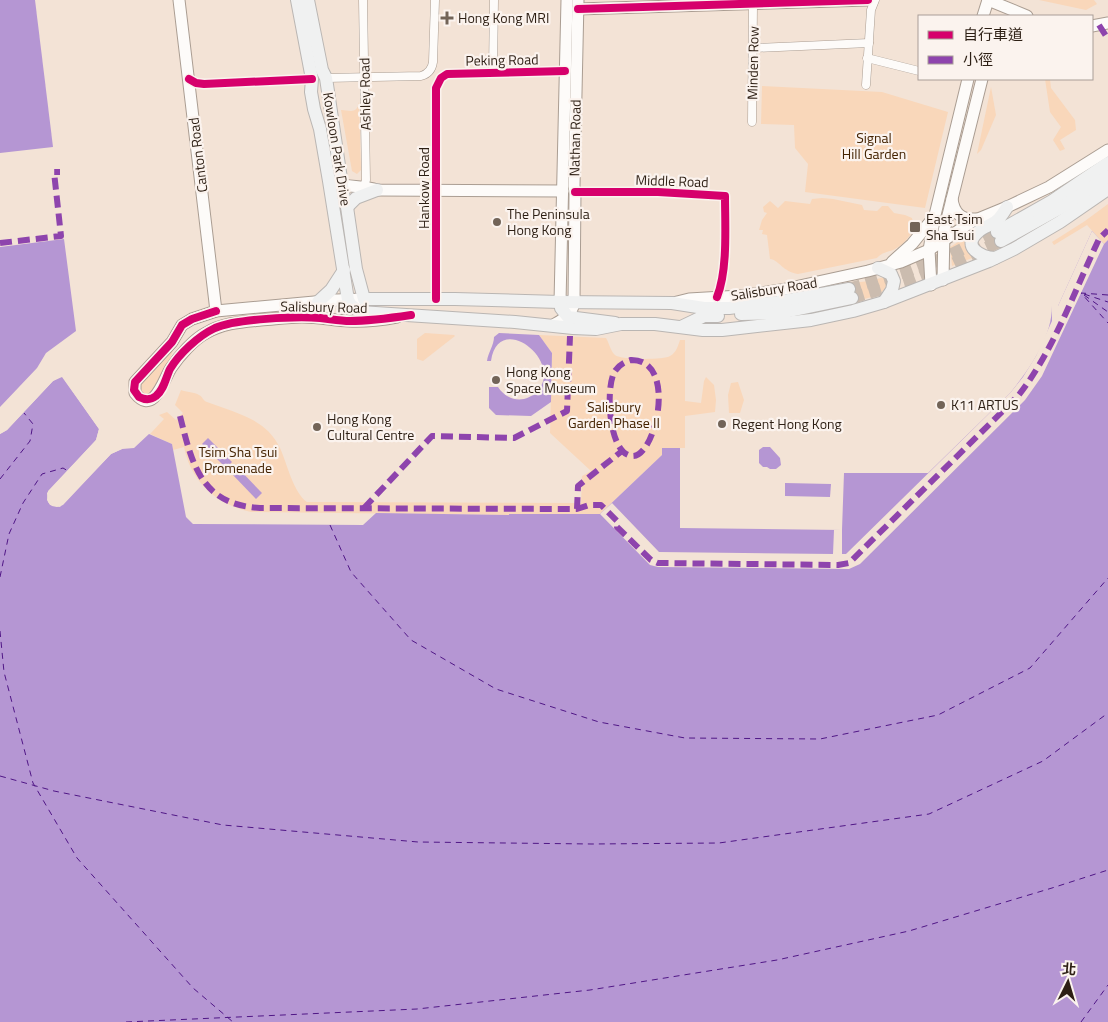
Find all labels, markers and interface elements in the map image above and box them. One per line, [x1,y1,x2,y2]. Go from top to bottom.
place label: Hong Kong MRI [458,7,549,28]
marker: Hong Kong MRI [440,11,454,25]
legend [918,15,1093,80]
text: 自行車道 [963,23,1023,46]
street label: Minden Row [741,26,764,100]
street label: Peking Road [465,48,539,71]
text: 小徑 [963,48,993,71]
street label: Ashley Road [353,57,376,131]
street label: Kowloon Park Drive [318,91,357,207]
street label: Nathan Road [563,99,586,177]
street label: Canton Road [182,116,213,194]
park label: Signal Hill Garden [842,127,906,164]
street label: Hankow Road [413,147,434,229]
street label: Middle Road [635,169,709,192]
place label: The Peninsula Hong Kong [507,203,590,240]
place label: East Tsim Sha Tsui [926,208,983,245]
marker: The Peninsula Hong Kong [491,216,503,228]
marker: East Tsim Sha Tsui [908,220,922,234]
street label: Salisbury Road [729,271,819,306]
street label: Salisbury Road [280,295,368,318]
place label: Hong Kong Space Museum [506,361,596,398]
marker: Hong Kong Space Museum [490,374,502,386]
place label: K11 ARTUS [951,394,1019,415]
park label: Salisbury Garden Phase II [568,396,660,433]
marker: K11 ARTUS [935,399,947,411]
place label: Hong Kong Cultural Centre [327,408,414,445]
place label: Regent Hong Kong [732,413,842,434]
marker: Regent Hong Kong [716,418,728,430]
marker: Hong Kong Cultural Centre [311,421,323,433]
park label: Tsim Sha Tsui Promenade [199,441,277,478]
north arrow [1043,957,1093,1007]
text: 北 [1061,957,1077,980]

